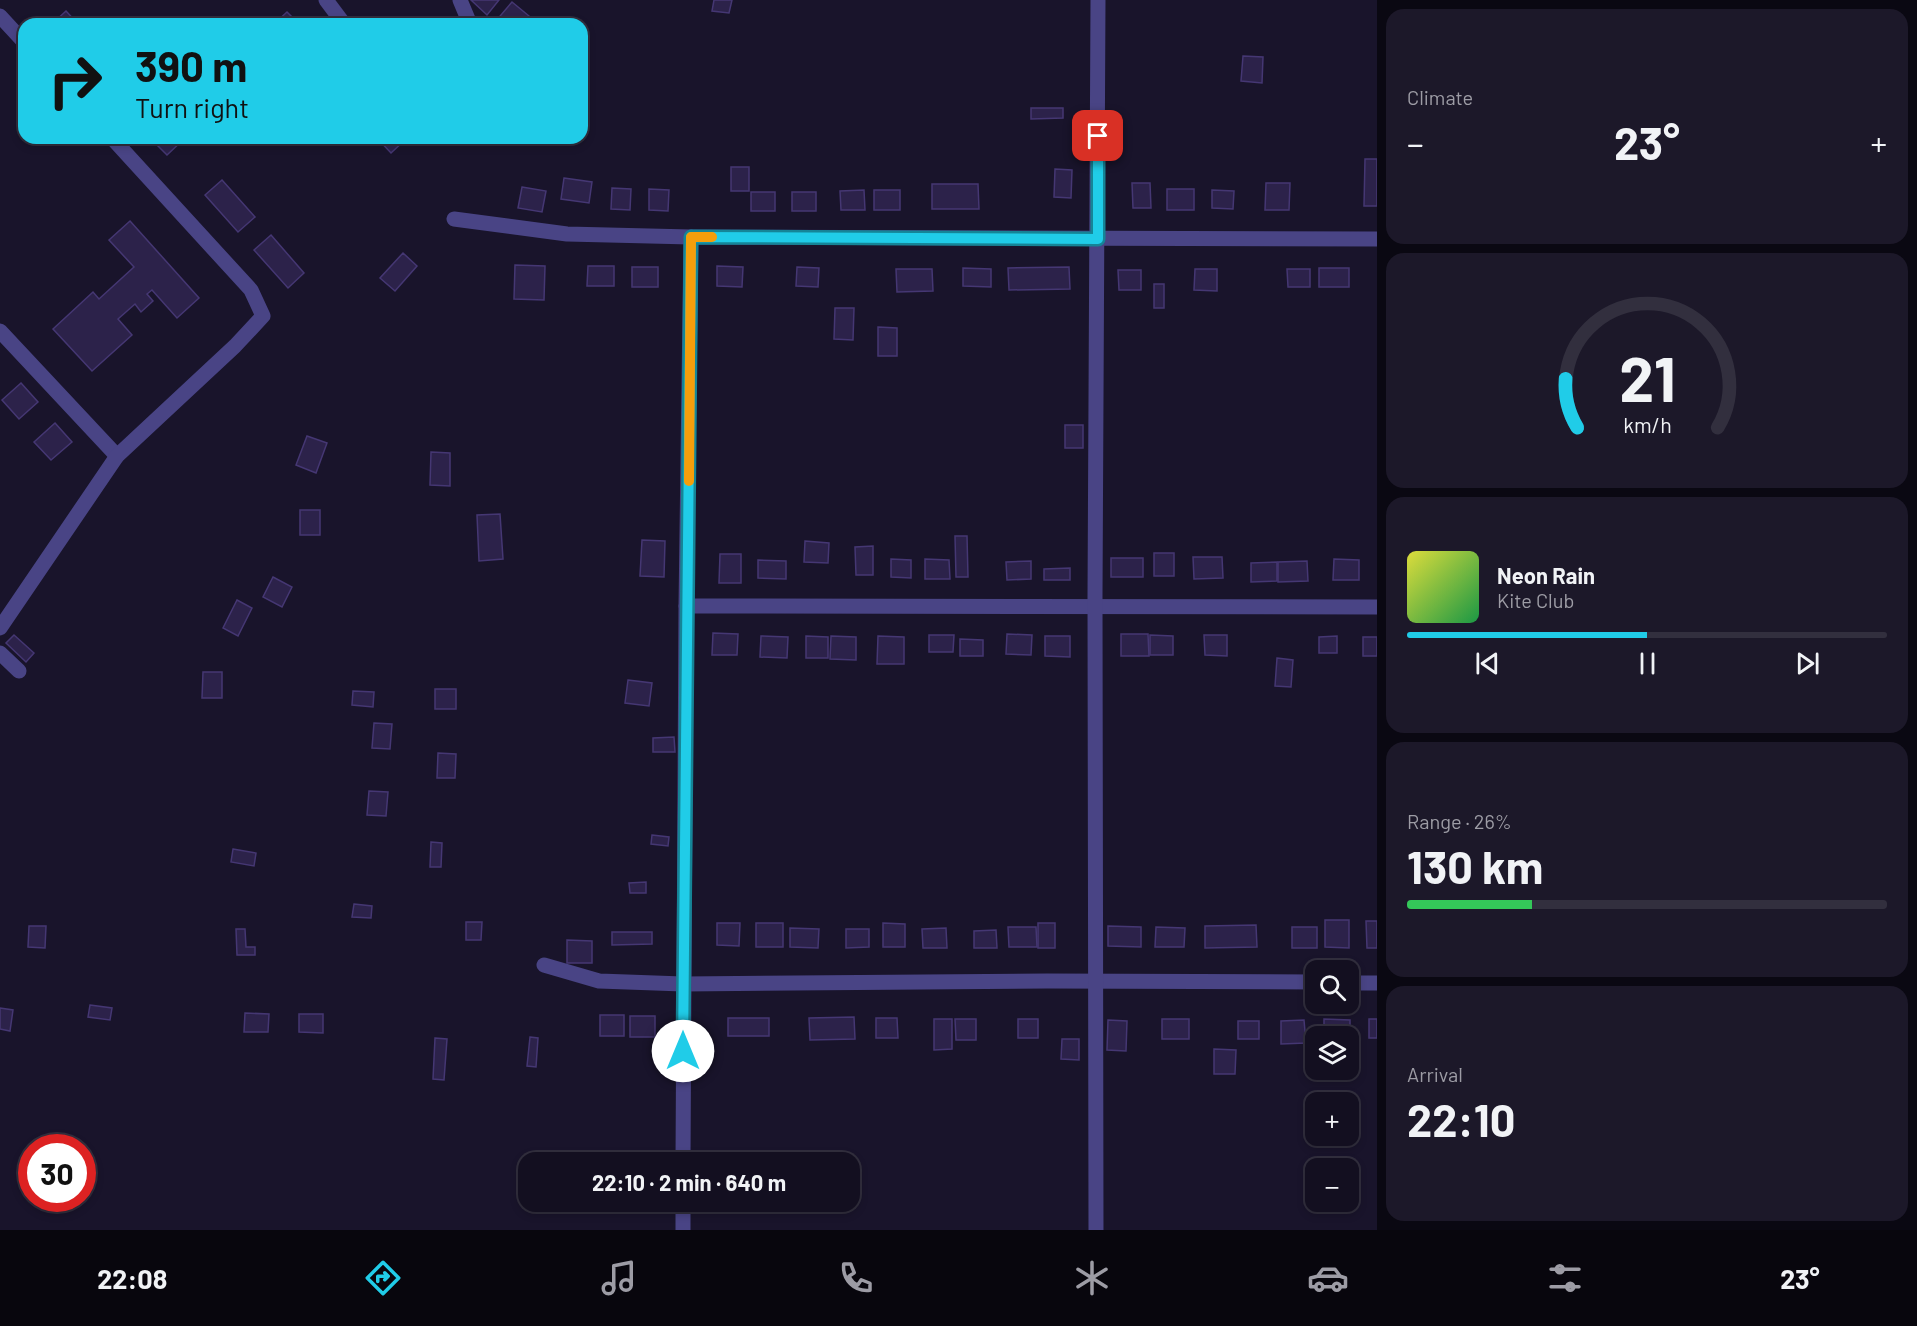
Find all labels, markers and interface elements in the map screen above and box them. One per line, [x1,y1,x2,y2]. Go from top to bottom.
text: 390 m [135,40,247,90]
icon: right [36,42,114,120]
text: Climate [1407,85,1473,109]
text: Turn right [135,91,249,123]
pin [1072,110,1123,161]
text: 23° [1614,115,1680,169]
icon: arrive [1081,119,1114,152]
text: − [1407,123,1424,163]
text: + [1870,123,1887,163]
text: 21 [1619,340,1675,414]
text: km/h [1623,412,1671,437]
text: Neon Rain [1497,562,1595,588]
text: Kite Club [1497,588,1574,612]
icon: previous [1471,647,1504,680]
icon: pause [1631,647,1664,680]
icon: next [1791,647,1824,680]
text: Range · 26% [1407,809,1512,833]
text: 130 km [1407,839,1543,893]
map controls [1305,960,1359,1212]
button: search [1305,960,1359,1014]
position arrow [651,1019,715,1083]
button: layers [1305,1026,1359,1080]
text: Arrival [1407,1062,1463,1086]
button: + [1305,1092,1359,1146]
text: 22:10 [1407,1092,1515,1146]
speed limit sign: 30 [18,1134,96,1212]
button: − [1305,1158,1359,1212]
text: 22:10 · 2 min · 640 m [592,1169,786,1195]
icon: directions [362,1257,404,1299]
icon: music [598,1257,640,1299]
icon: phone [835,1257,877,1299]
icon: climate [1071,1257,1113,1299]
icon: car [1307,1257,1349,1299]
icon: filters [1544,1257,1586,1299]
text: 22:08 [97,1262,167,1294]
text: 23° [1780,1262,1820,1294]

